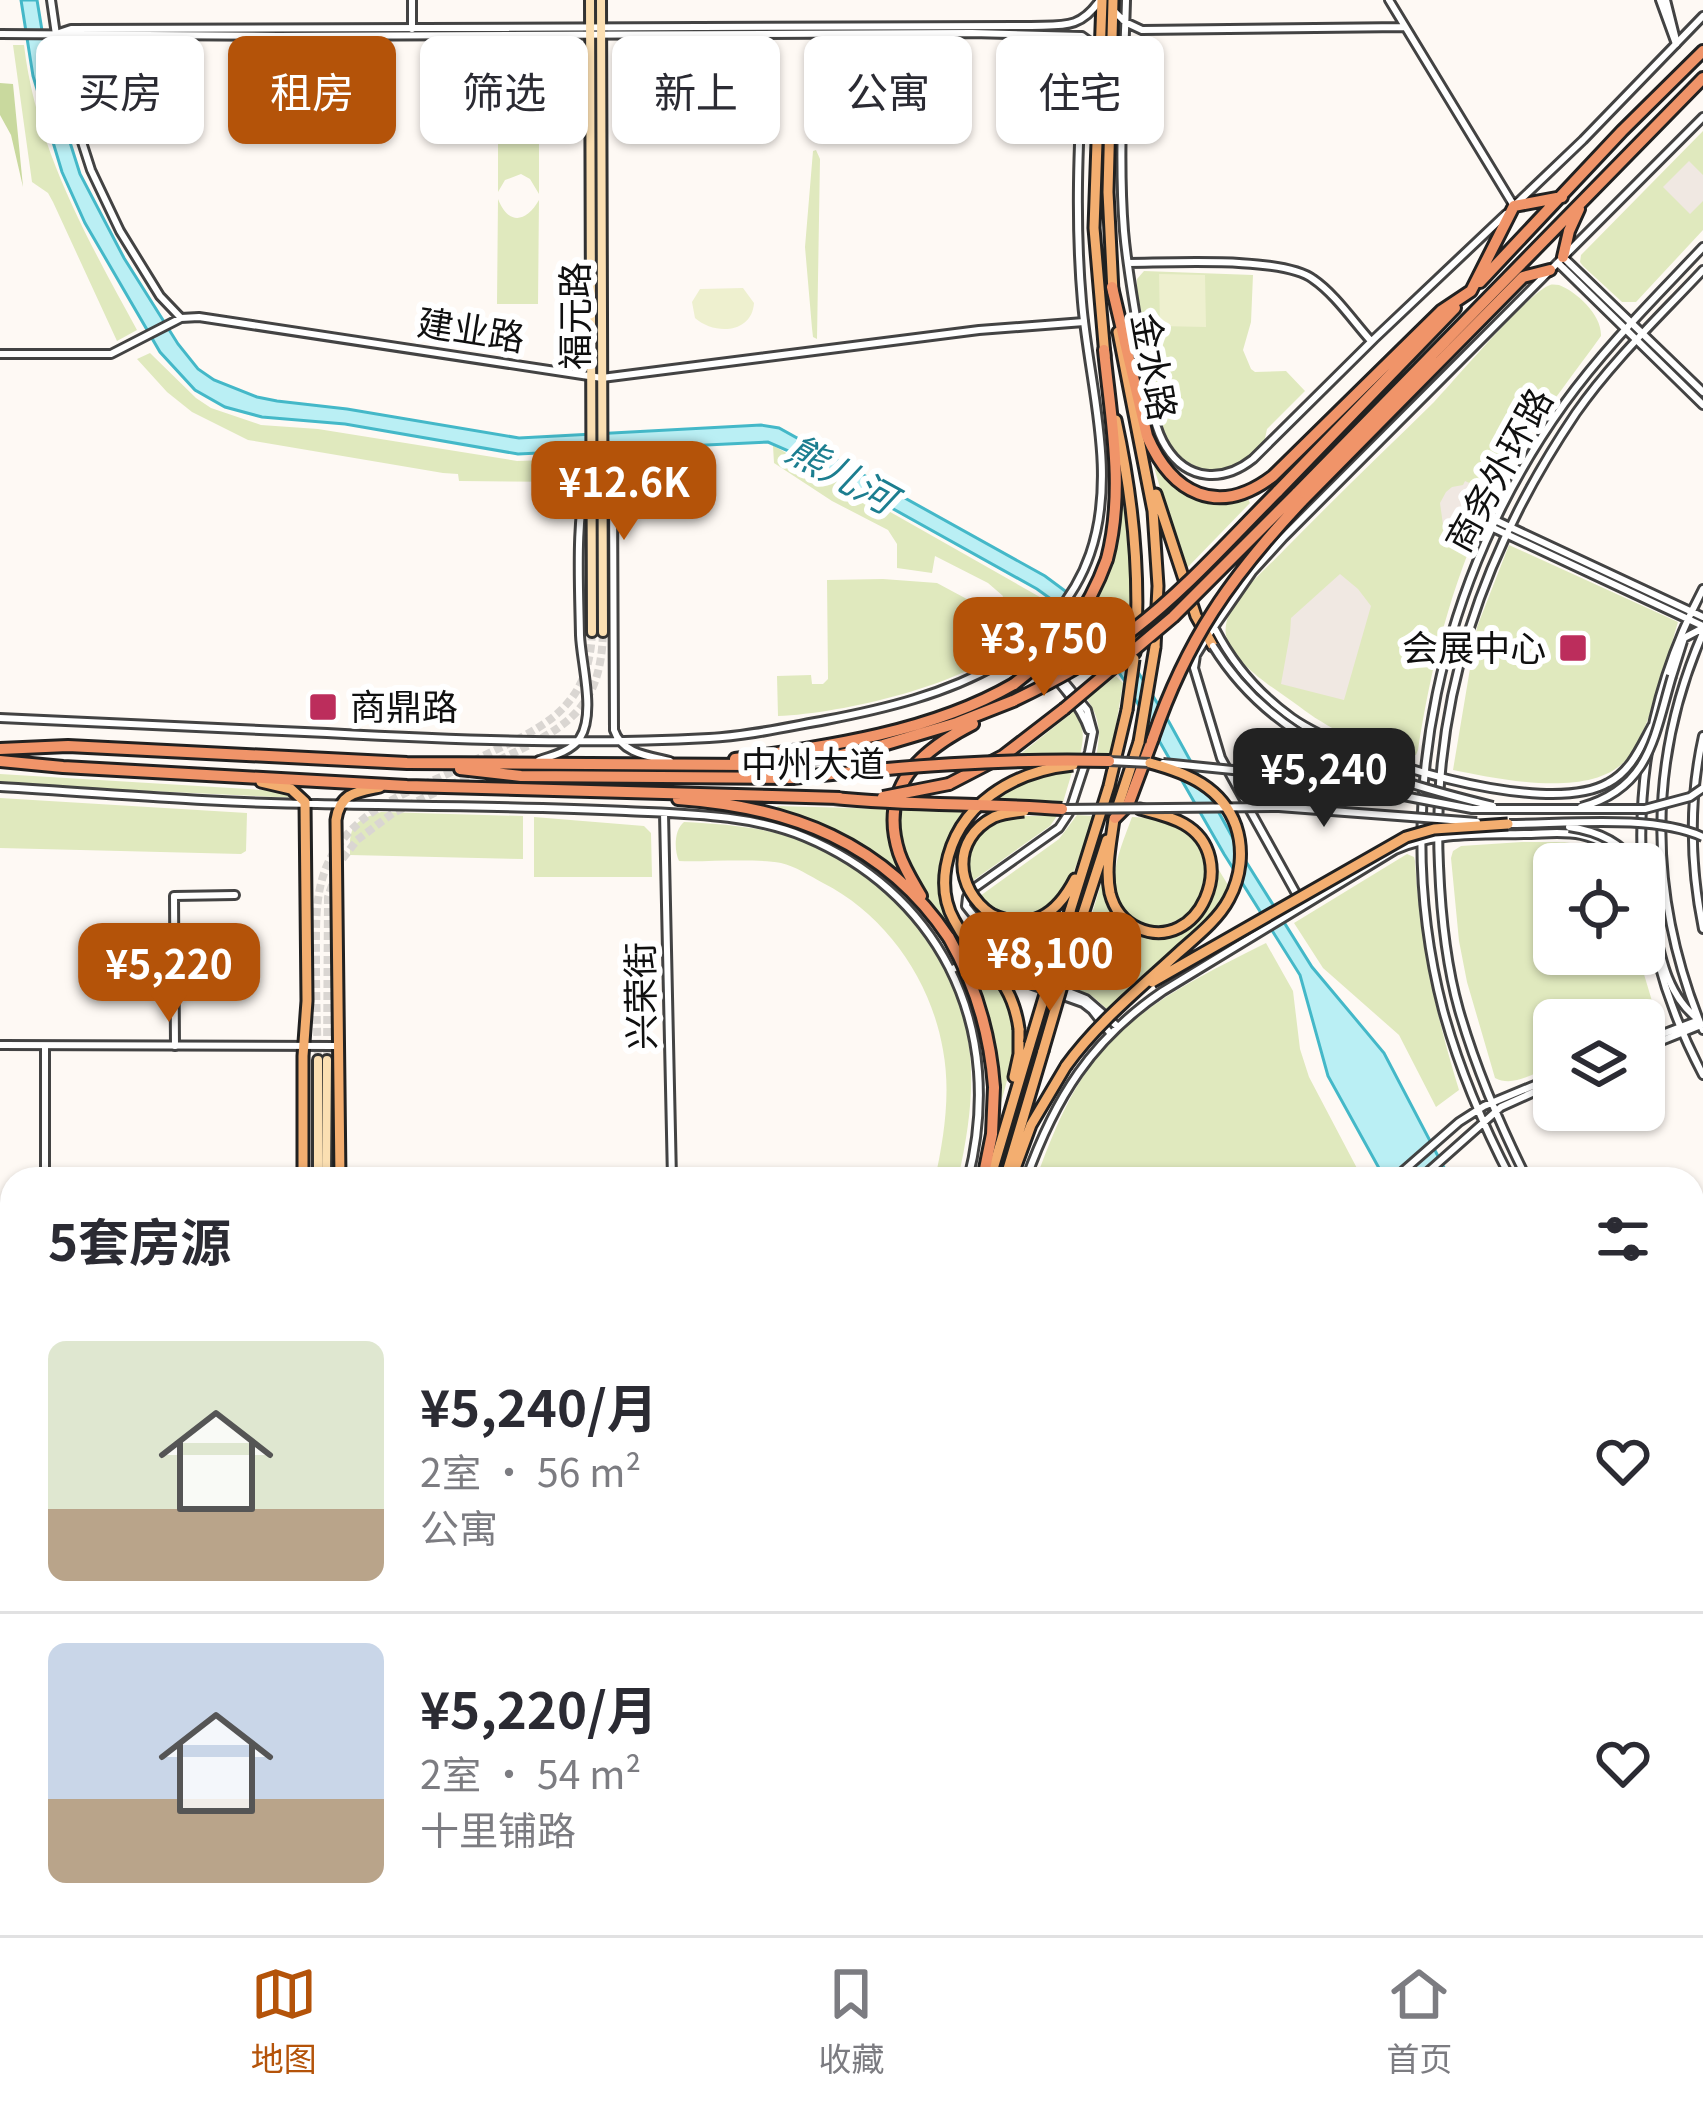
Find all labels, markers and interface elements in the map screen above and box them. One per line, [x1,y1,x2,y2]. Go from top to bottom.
chip: 买房 [36,36,204,144]
chip: 租房 [228,36,396,144]
chip: 筛选 [420,36,588,144]
chip: 新上 [612,36,780,144]
chip: 公寓 [804,36,972,144]
chip: 住宅 [996,36,1164,144]
street label: 福元路 [546,262,598,370]
street label: 建业路 [414,293,529,361]
street label: 金水路 [1122,309,1192,424]
street label: 商务外环路 [1430,377,1563,560]
water label: 熊儿河 [778,419,913,528]
pin: ¥12.6K [526,441,722,543]
text: ¥12.6K [558,452,690,508]
pin: ¥3,750 [946,597,1142,699]
text: ¥3,750 [980,608,1108,664]
place label: 会展中心 [1402,619,1546,671]
marker: 会展中心 [1557,632,1589,664]
place label: 商鼎路 [350,678,458,730]
marker: 商鼎路 [307,691,339,723]
pin: ¥5,240 [1226,728,1422,830]
street label: 中州大道 [741,735,885,787]
text: ¥5,240 [1260,739,1388,795]
map controls [1533,843,1665,1131]
button: locate [1533,843,1665,975]
pin: ¥8,100 [952,912,1148,1014]
pin: ¥5,220 [71,923,267,1025]
text: ¥8,100 [986,923,1114,979]
text: ¥5,220 [105,934,233,990]
street label: 兴荣街 [611,942,665,1051]
button: layers [1533,999,1665,1131]
text: 5套房源 [48,1202,231,1276]
icon: filters [1590,1206,1656,1272]
text: ¥5,240/月 [420,1368,658,1442]
icon: home [144,1389,288,1533]
icon: heart [1590,1428,1656,1494]
text: 2室 · 56 m² [420,1442,641,1498]
text: 公寓 [420,1498,498,1554]
text: ¥5,220/月 [420,1670,658,1744]
icon: home [144,1691,288,1835]
icon: heart [1590,1730,1656,1796]
text: 2室 · 54 m² [420,1744,641,1800]
text: 十里铺路 [420,1800,576,1856]
tab: 地图 [251,1961,317,2081]
tab: 收藏 [818,1961,884,2081]
tab: 首页 [1386,1961,1452,2081]

